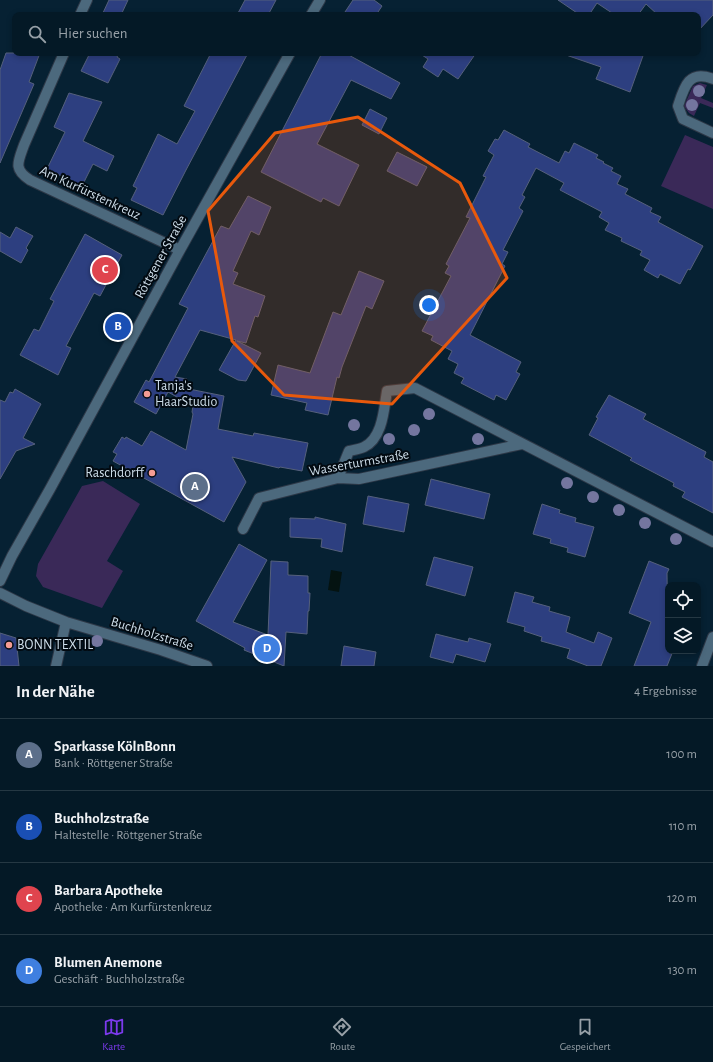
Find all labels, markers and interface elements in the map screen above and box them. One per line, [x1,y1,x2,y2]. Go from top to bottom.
search box [12,12,701,56]
icon: search [26,23,48,45]
text: Hier suchen [58,26,128,41]
street label: Am Kurfürstenkreuz [37,164,143,223]
street label: Röttgener Straße [132,213,190,301]
pin: C [92,255,118,285]
your location [419,295,439,315]
pin: B [105,312,131,342]
place label: Tanja's HaarStudio [155,379,217,409]
marker: Tanja's HaarStudio [142,389,152,399]
street label: Wasserturmstraße [308,447,410,479]
place label: Raschdorff [85,466,145,480]
marker: Raschdorff [147,468,157,478]
pin: A [182,472,208,502]
map controls [665,582,701,654]
button: locate [665,582,701,618]
street label: Buchholzstraße [109,615,195,653]
button: layers [665,618,701,654]
pin: D [254,634,280,664]
place label: BONN TEXTIL [17,638,93,652]
marker: BONN TEXTIL [4,640,14,650]
text: In der Nähe [16,683,95,700]
text: 4 Ergebnisse [634,685,697,698]
text: Sparkasse KölnBonn [54,739,176,754]
text: A [25,748,33,761]
text: 100 m [666,748,697,761]
text: Bank · Röttgener Straße [54,757,173,770]
text: Buchholzstraße [54,811,149,826]
text: B [25,820,33,833]
text: 110 m [669,820,697,833]
text: Haltestelle · Röttgener Straße [54,829,202,842]
text: Barbara Apotheke [54,883,163,898]
text: C [26,892,32,905]
text: 120 m [667,892,697,905]
text: Apotheke · Am Kurfürstenkreuz [54,901,212,914]
text: Blumen Anemone [54,955,162,970]
text: D [25,964,33,977]
text: 130 m [668,964,697,977]
text: Geschäft · Buchholzstraße [54,973,185,986]
tab: Karte [102,1016,125,1053]
tab: Route [330,1016,355,1053]
tab: Gespeichert [560,1016,611,1053]

